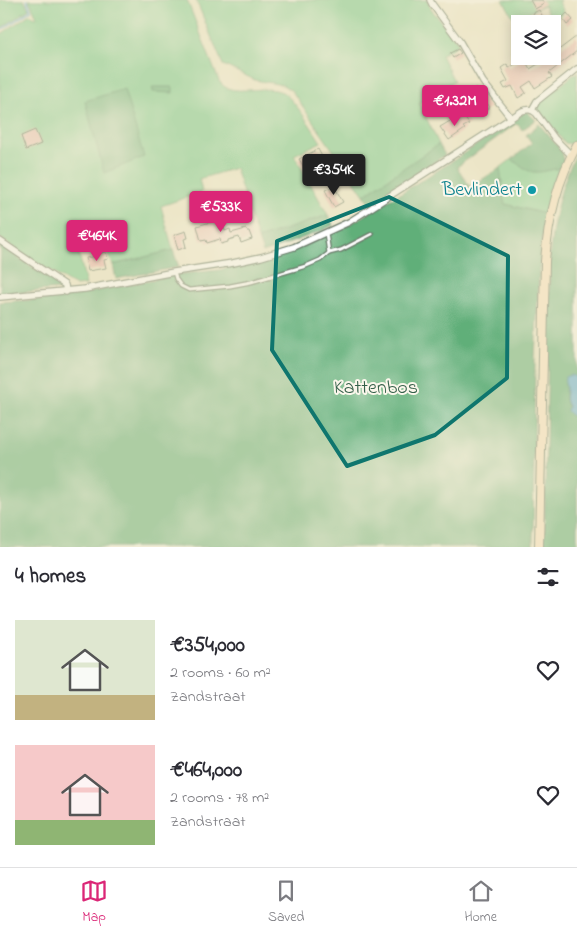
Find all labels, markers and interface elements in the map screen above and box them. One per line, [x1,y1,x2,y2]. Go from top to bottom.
map controls [511,15,561,65]
button: layers [511,15,561,65]
pin: €1.32M [414,84,496,127]
text: €1.32M [433,89,477,113]
pin: €354K [299,154,369,196]
text: €354K [313,158,355,182]
place label: Bevlindert [441,176,522,205]
marker: Bevlindert [526,184,538,196]
pin: €533K [186,190,256,233]
text: €533K [200,195,242,219]
pin: €464K [62,220,132,262]
text: €464K [77,224,117,248]
park label: Kattenbos [334,374,418,403]
text: 4 homes [15,562,86,592]
icon: filters [534,563,562,591]
text: €354,000 [170,631,245,661]
icon: home [55,640,115,700]
icon: heart [534,656,562,684]
text: 2 rooms · 60 m² [170,661,271,685]
text: Zandstraat [170,685,246,709]
text: €464,000 [170,756,242,786]
icon: home [55,765,115,825]
icon: heart [534,781,562,809]
text: 2 rooms · 78 m² [170,786,269,810]
text: Zandstraat [170,810,246,834]
tab: Map [80,877,108,928]
tab: Saved [268,877,304,928]
tab: Home [464,877,497,928]

